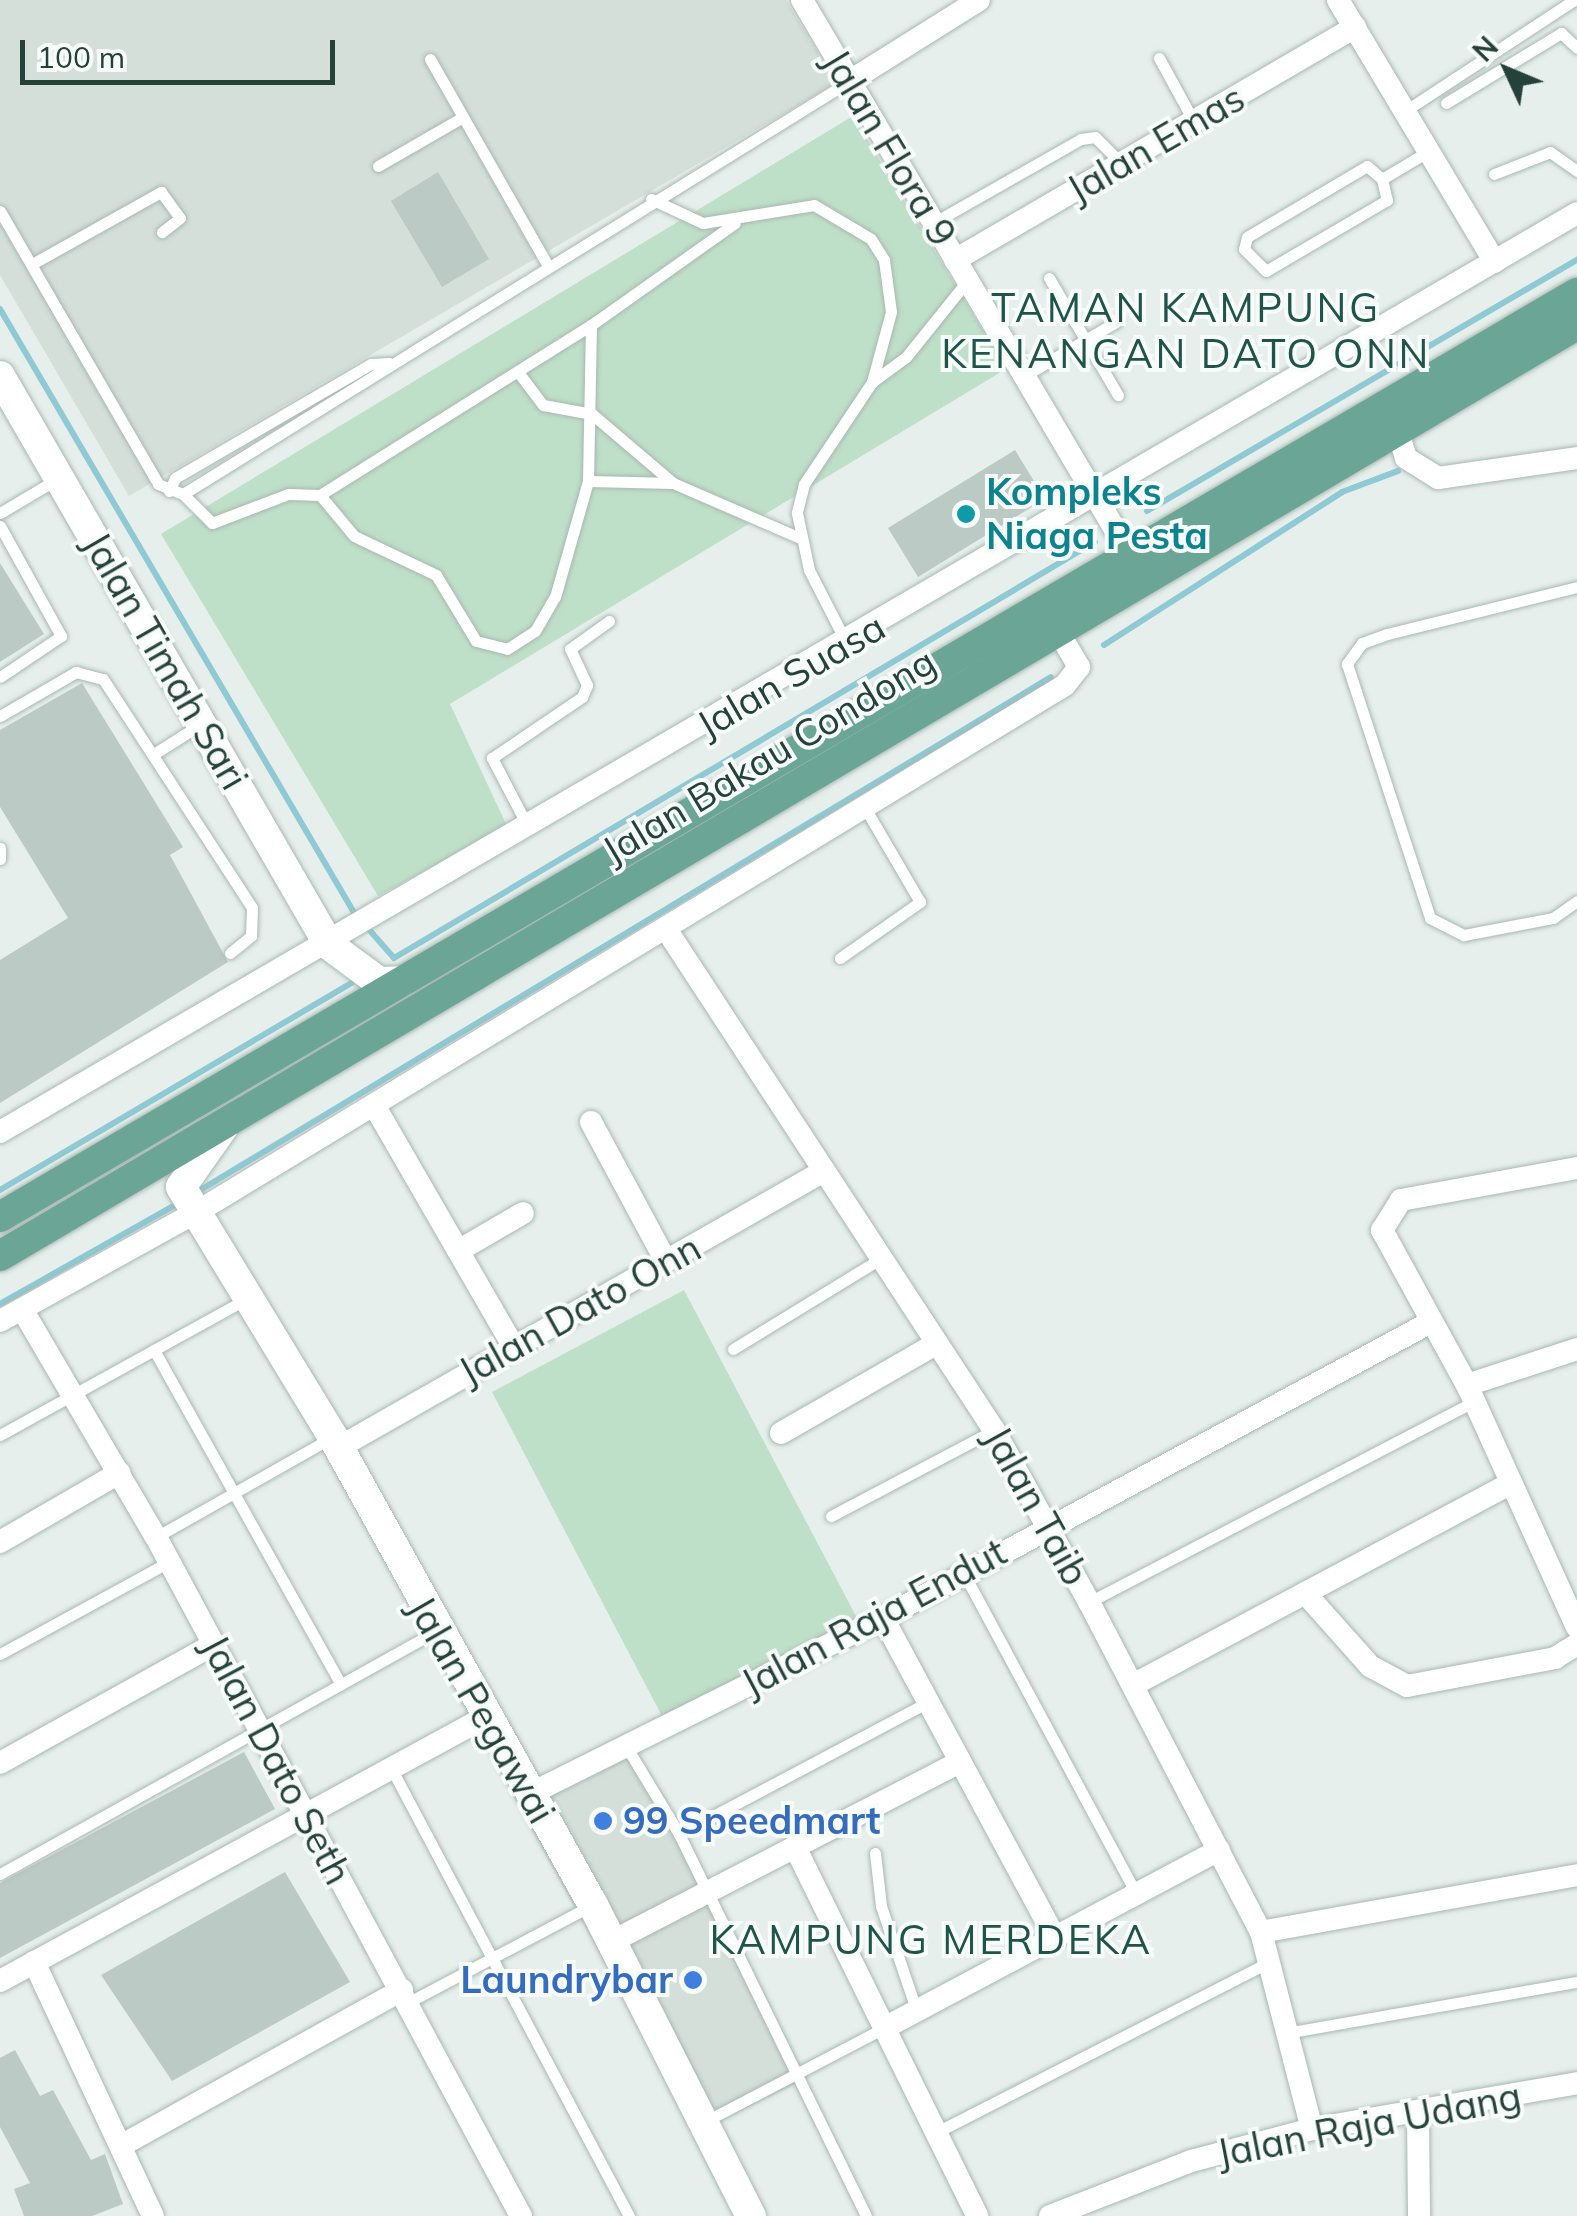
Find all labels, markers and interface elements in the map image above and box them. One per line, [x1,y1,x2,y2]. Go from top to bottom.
scale bar [25,20,340,82]
north arrow [1457,20,1557,120]
text: N [1465,29,1505,69]
text: 100 m [37,38,125,76]
street label: Jalan Flora 9 [813,42,965,254]
street label: Jalan Emas [1059,75,1253,213]
district label: TAMAN KAMPUNG KENANGAN DATO ONN [941,283,1431,377]
place label: Kompleks Niaga Pesta [986,469,1208,558]
marker: Kompleks Niaga Pesta [955,503,977,525]
street label: Jalan Timah Sari [73,524,257,798]
street label: Jalan Suasa [689,604,893,748]
street label: Jalan Bakau Condong [594,639,944,873]
street label: Jalan Dato Onn [451,1225,709,1395]
street label: Jalan Taib [974,1419,1098,1593]
street label: Jalan Raja Endut [734,1529,1014,1707]
street label: Jalan Pegawai [398,1589,564,1831]
street label: Jalan Dato Seth [191,1628,361,1892]
place label: 99 Speedmart [623,1798,880,1844]
marker: 99 Speedmart [592,1810,614,1832]
district label: KAMPUNG MERDEKA [710,1915,1152,1963]
place label: Laundrybar [460,1957,673,2003]
marker: Laundrybar [682,1969,704,1991]
street label: Jalan Raja Udang [1213,2073,1525,2177]

